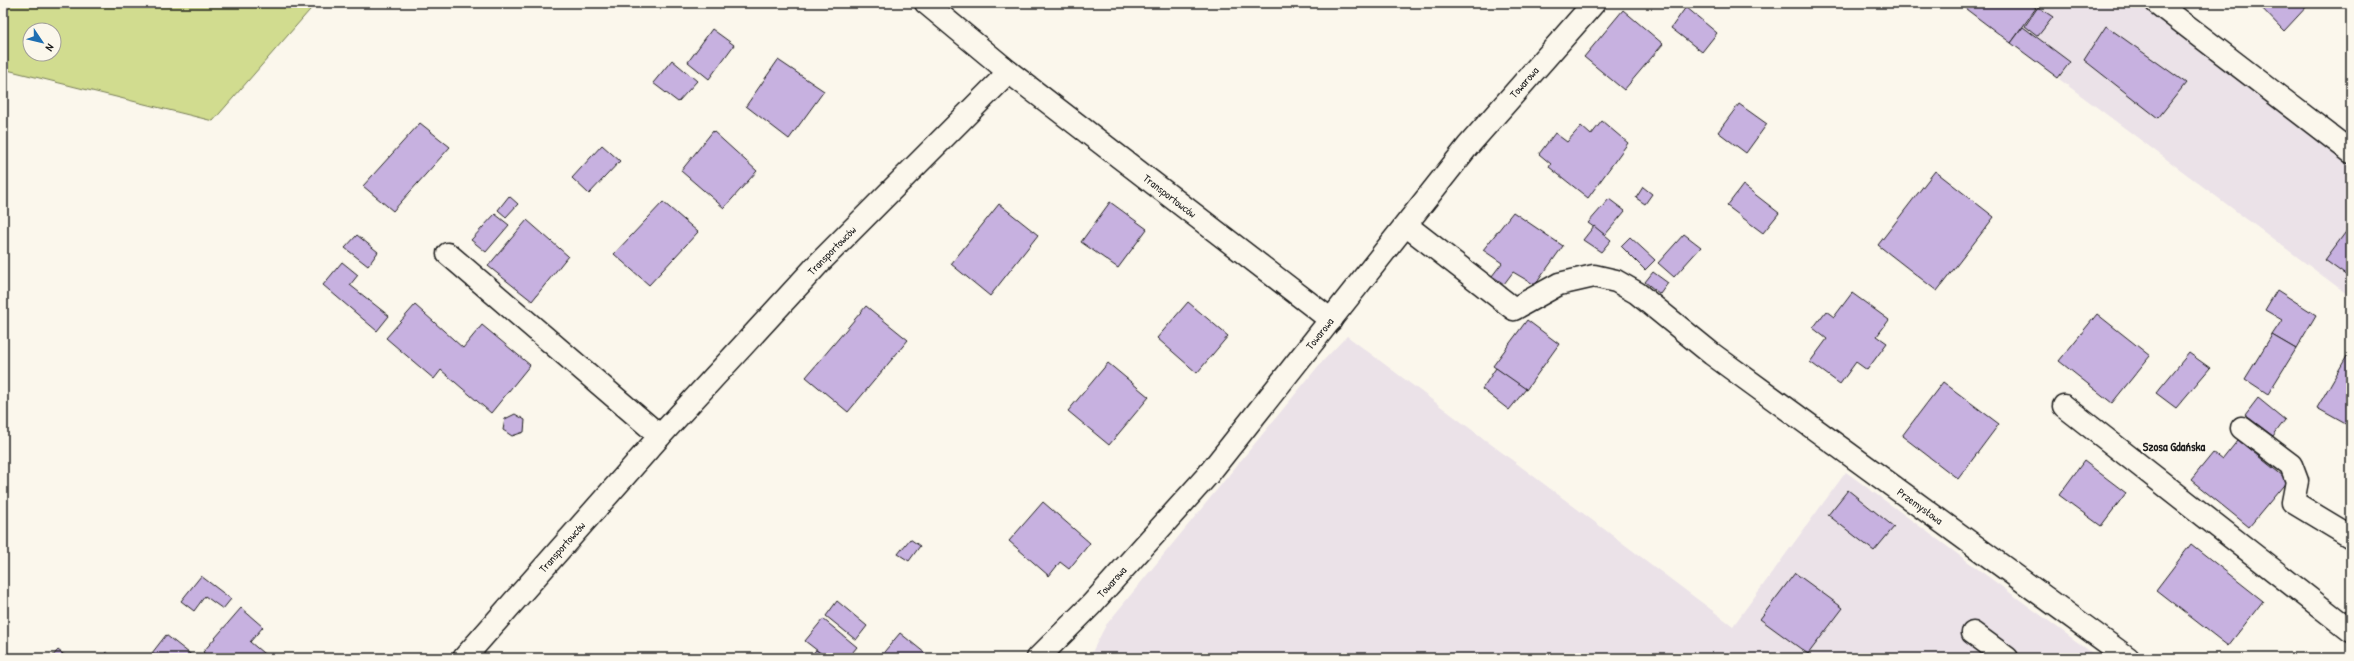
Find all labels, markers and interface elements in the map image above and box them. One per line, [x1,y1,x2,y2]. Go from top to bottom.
north arrow [22,22,62,62]
text: N [43,41,58,54]
street label: Towarowa [1507,63,1542,101]
street label: Transportowców [1140,171,1199,221]
street label: Transportowców [804,223,859,278]
street label: Towarowa [1303,314,1337,352]
district label: Szosa Gdańska [2143,438,2206,455]
street label: Przemysłowa [1895,485,1946,528]
street label: Transportowców [536,519,588,575]
street label: Towarowa [1094,563,1130,600]

